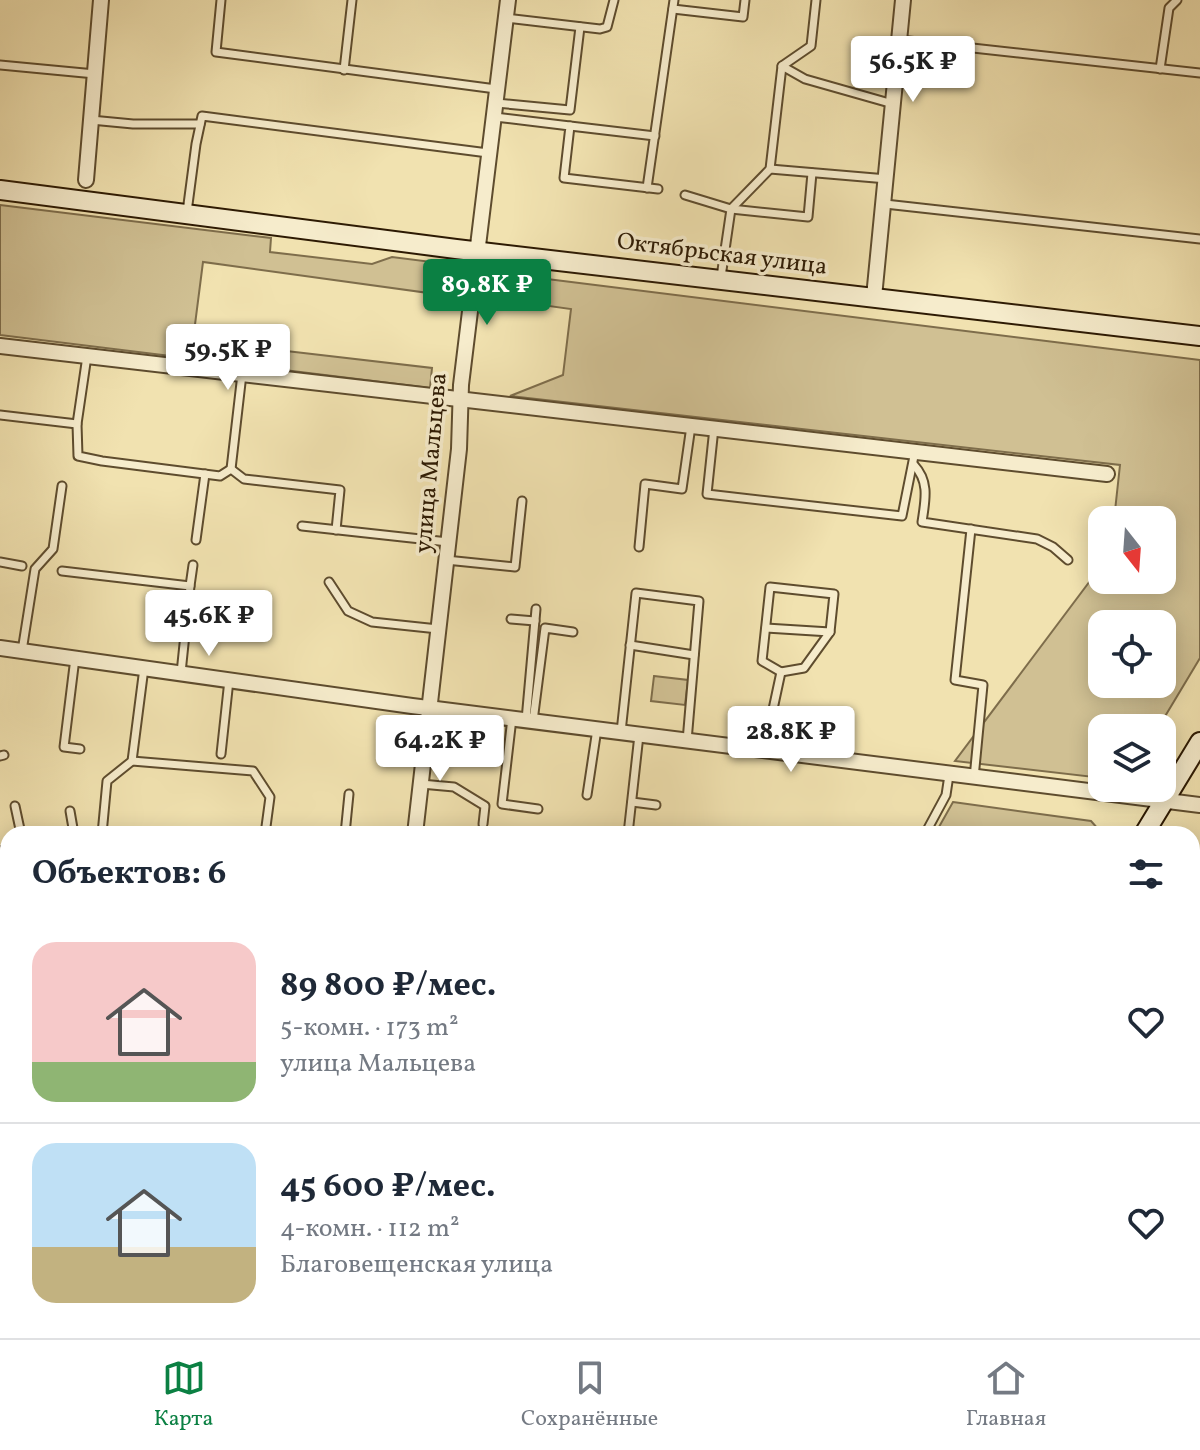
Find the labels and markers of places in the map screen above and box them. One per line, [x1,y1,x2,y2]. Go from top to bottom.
pin: 56.5K ₽ [839,36,987,104]
pin: 89.8K ₽ [413,259,561,327]
pin: 59.5K ₽ [154,324,302,392]
pin: 45.6K ₽ [135,590,283,658]
pin: 28.8K ₽ [717,706,865,774]
pin: 64.2K ₽ [366,715,514,783]

